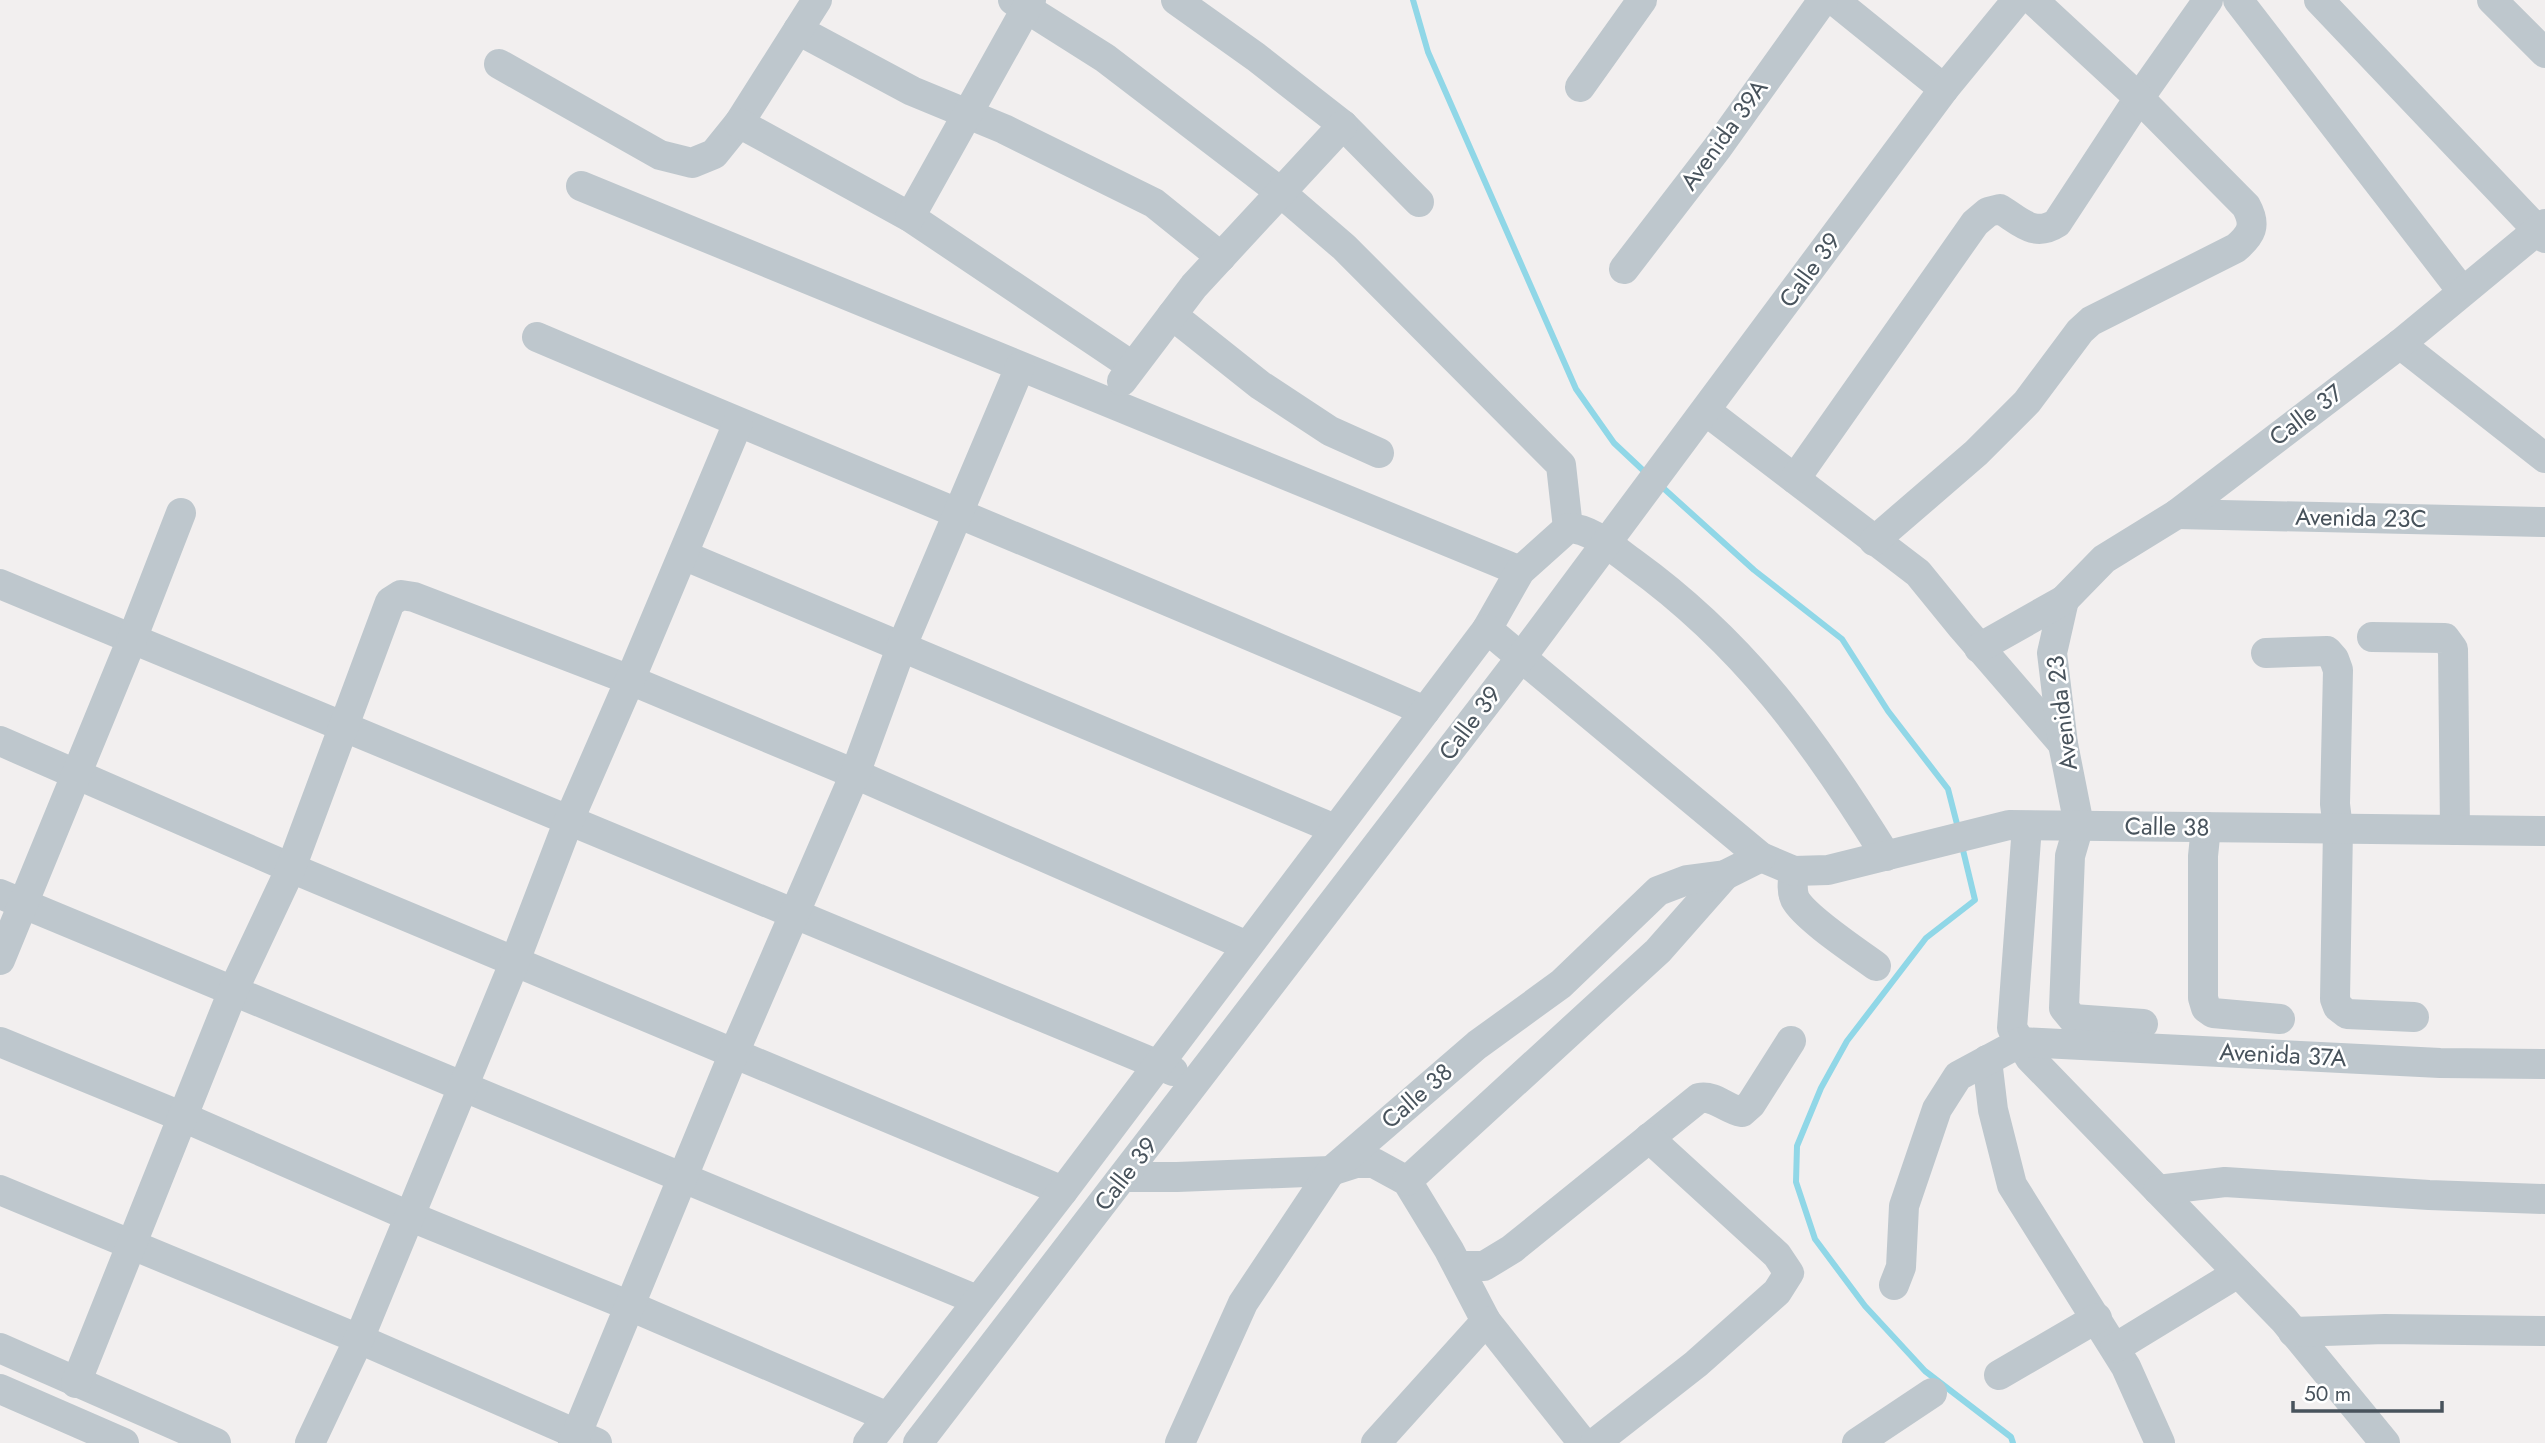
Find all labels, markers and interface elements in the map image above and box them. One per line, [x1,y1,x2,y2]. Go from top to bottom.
street label: Avenida 39A [1671,72,1776,197]
street label: Calle 39 [1770,225,1849,315]
street label: Calle 37 [2262,375,2350,454]
street label: Avenida 23C [2295,499,2427,536]
street label: Avenida 23 [2037,654,2086,772]
street label: Calle 39 [1430,678,1509,767]
street label: Calle 38 [2124,808,2210,845]
street label: Avenida 37A [2219,1034,2348,1075]
street label: Calle 38 [1373,1055,1460,1137]
street label: Calle 39 [1085,1129,1166,1218]
scale bar [2293,1370,2442,1414]
text: 50 m [2304,1379,2351,1409]

